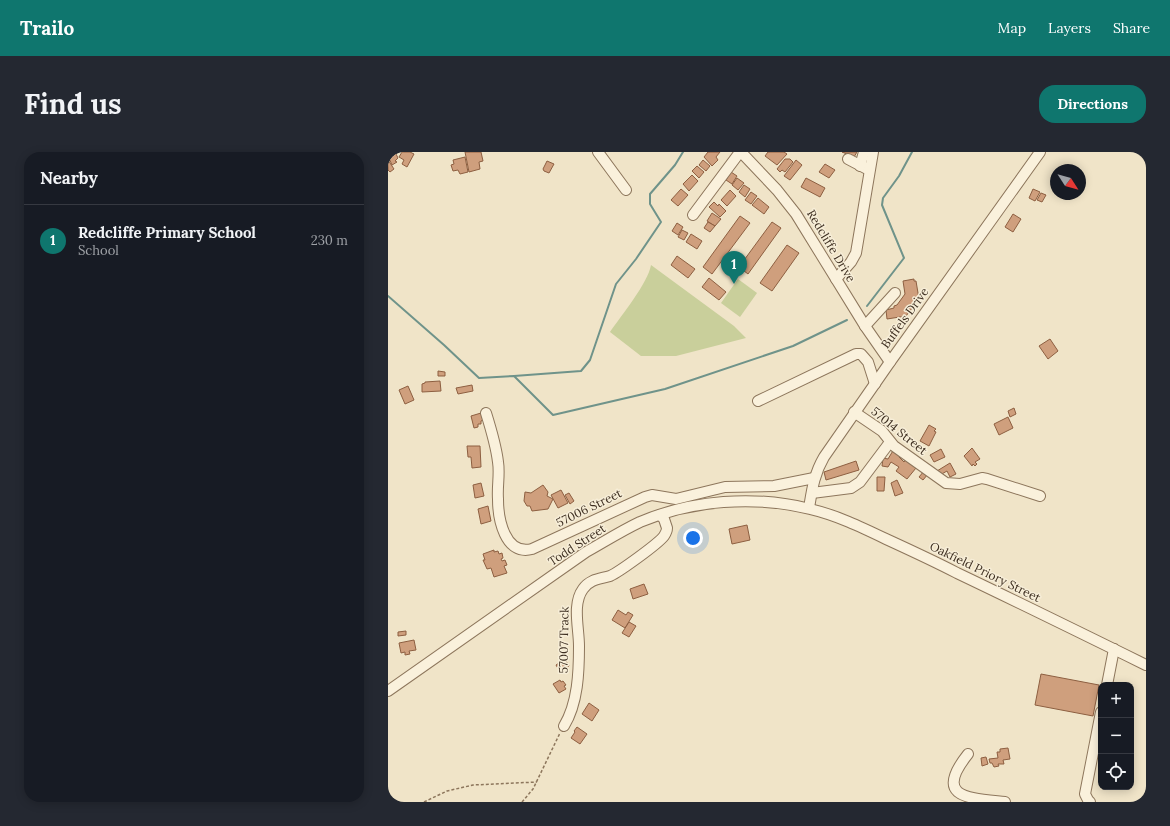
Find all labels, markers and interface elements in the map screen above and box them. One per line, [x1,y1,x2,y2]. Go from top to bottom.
text: Trailo [20,16,74,40]
text: Map [998,19,1026,37]
text: Layers [1048,19,1091,37]
text: Share [1113,19,1150,37]
button: Directions [1039,85,1146,123]
text: Find us [24,86,122,122]
north arrow [1050,164,1086,200]
text: Nearby [40,167,98,189]
street label: Redcliffe Drive [804,207,859,285]
text: Redcliffe Primary School [78,223,256,242]
text: 1 [50,232,56,249]
text: 230 m [311,232,348,249]
text: School [78,242,119,259]
pin: 1 [721,251,747,284]
street label: Buffels Drive [878,284,932,351]
street label: 57014 Street [868,404,931,458]
street label: 57006 Street [554,485,624,530]
street label: Todd Street [545,520,609,569]
your location [683,528,703,548]
street label: Oakfield Priory Street [927,538,1043,605]
street label: 57007 Track [555,606,572,674]
map controls [1098,682,1134,790]
button: + [1098,682,1134,718]
button: − [1098,718,1134,754]
button: locate [1098,754,1134,790]

